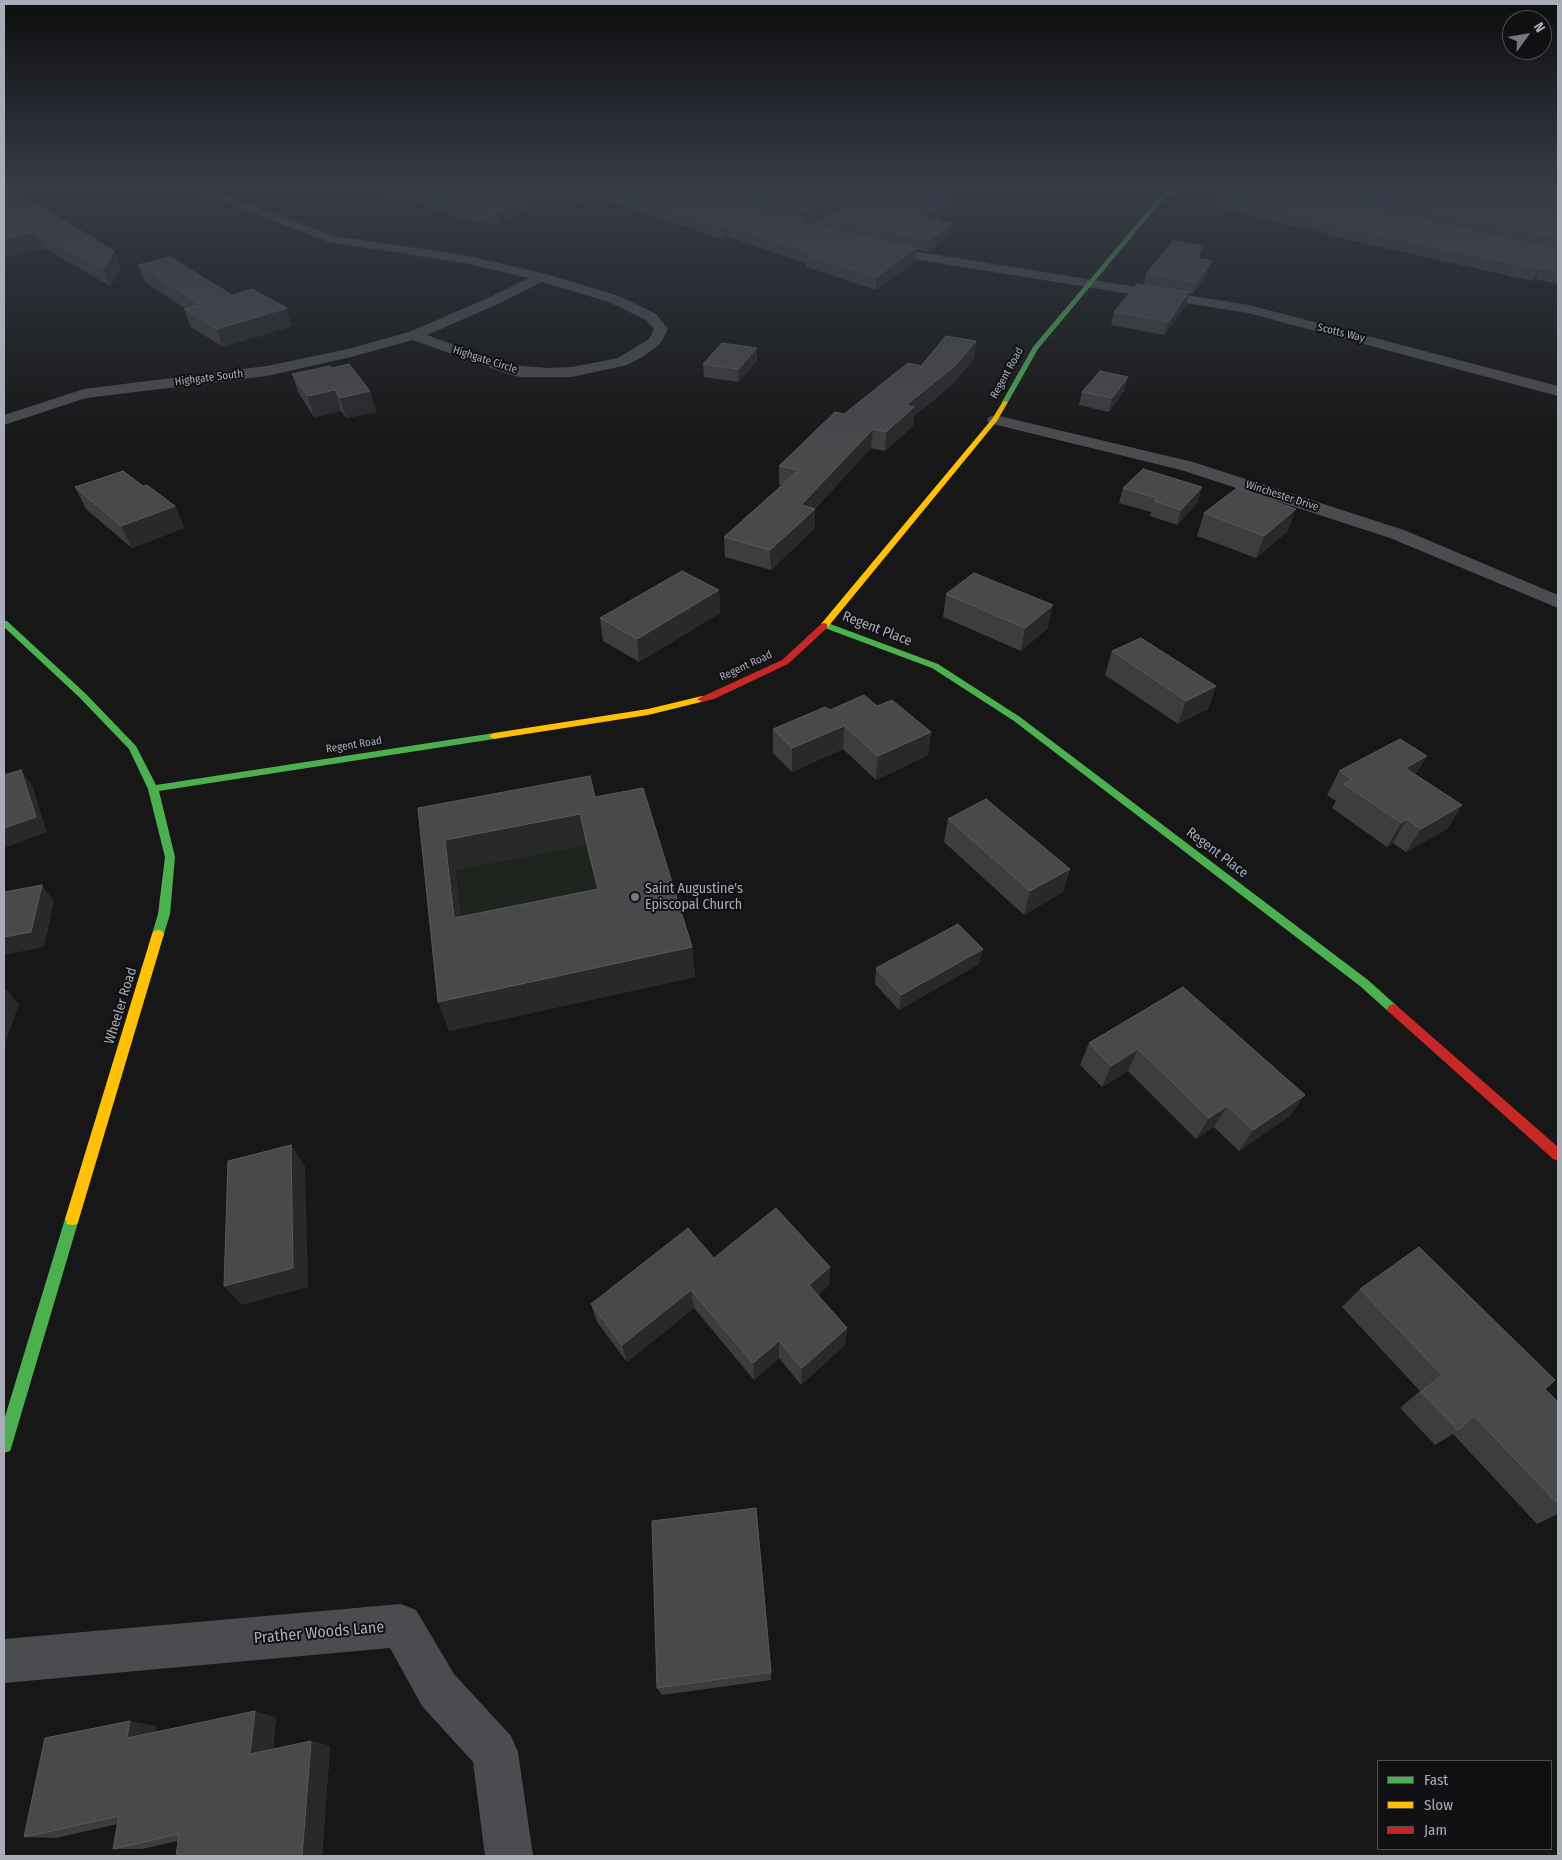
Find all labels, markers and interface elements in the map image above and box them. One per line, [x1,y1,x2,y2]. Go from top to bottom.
north arrow [1502,10,1552,60]
text: N [1530,19,1549,35]
street label: Scotts Way [1316,321,1366,345]
street label: Highgate Circle [451,343,519,377]
street label: Regent Road [988,345,1026,401]
street label: Highgate South [174,367,244,389]
street label: Winchester Drive [1244,478,1320,514]
street label: Regent Place [840,608,914,650]
street label: Regent Road [718,648,774,684]
street label: Regent Road [325,734,383,756]
street label: Regent Place [1183,824,1251,882]
place label: Saint Augustine's Episcopal Church [645,881,743,914]
marker: Saint Augustine's Episcopal Church [629,891,641,903]
street label: Wheeler Road [101,966,141,1046]
street label: Prather Woods Lane [253,1618,385,1648]
legend [1377,1760,1552,1850]
text: Fast [1424,1771,1448,1789]
text: Slow [1424,1796,1453,1814]
text: Jam [1424,1821,1447,1839]

